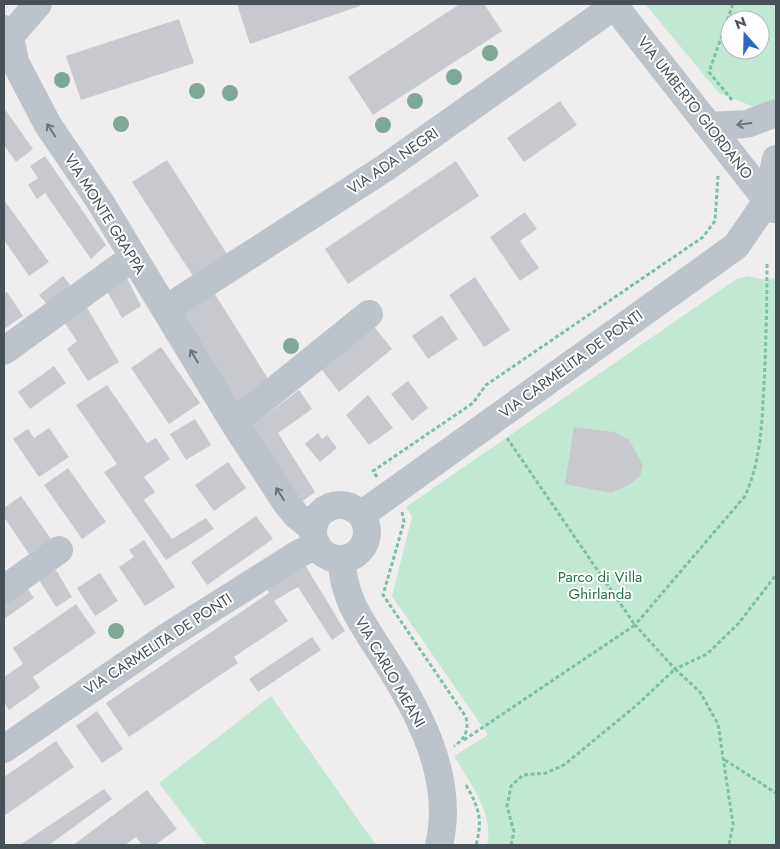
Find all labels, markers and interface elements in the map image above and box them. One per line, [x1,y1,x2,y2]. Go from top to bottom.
north arrow [720,10,770,60]
text: N [732,11,749,34]
street label: VIA UMBERTO GIORDANO [632,32,758,184]
one-way arrow [736,119,752,129]
street label: VIA ADA NEGRI [343,122,443,200]
one-way arrow [46,123,56,137]
street label: VIA MONTE GRAPPA [59,149,151,279]
street label: VIA CARMELITA DE PONTI [495,304,647,424]
one-way arrow [189,349,199,363]
one-way arrow [275,487,285,501]
park label: Parco di Villa Ghirlanda [558,566,642,605]
street label: VIA CARMELITA DE PONTI [80,588,236,700]
street label: VIA CARLO MEANI [349,613,431,731]

